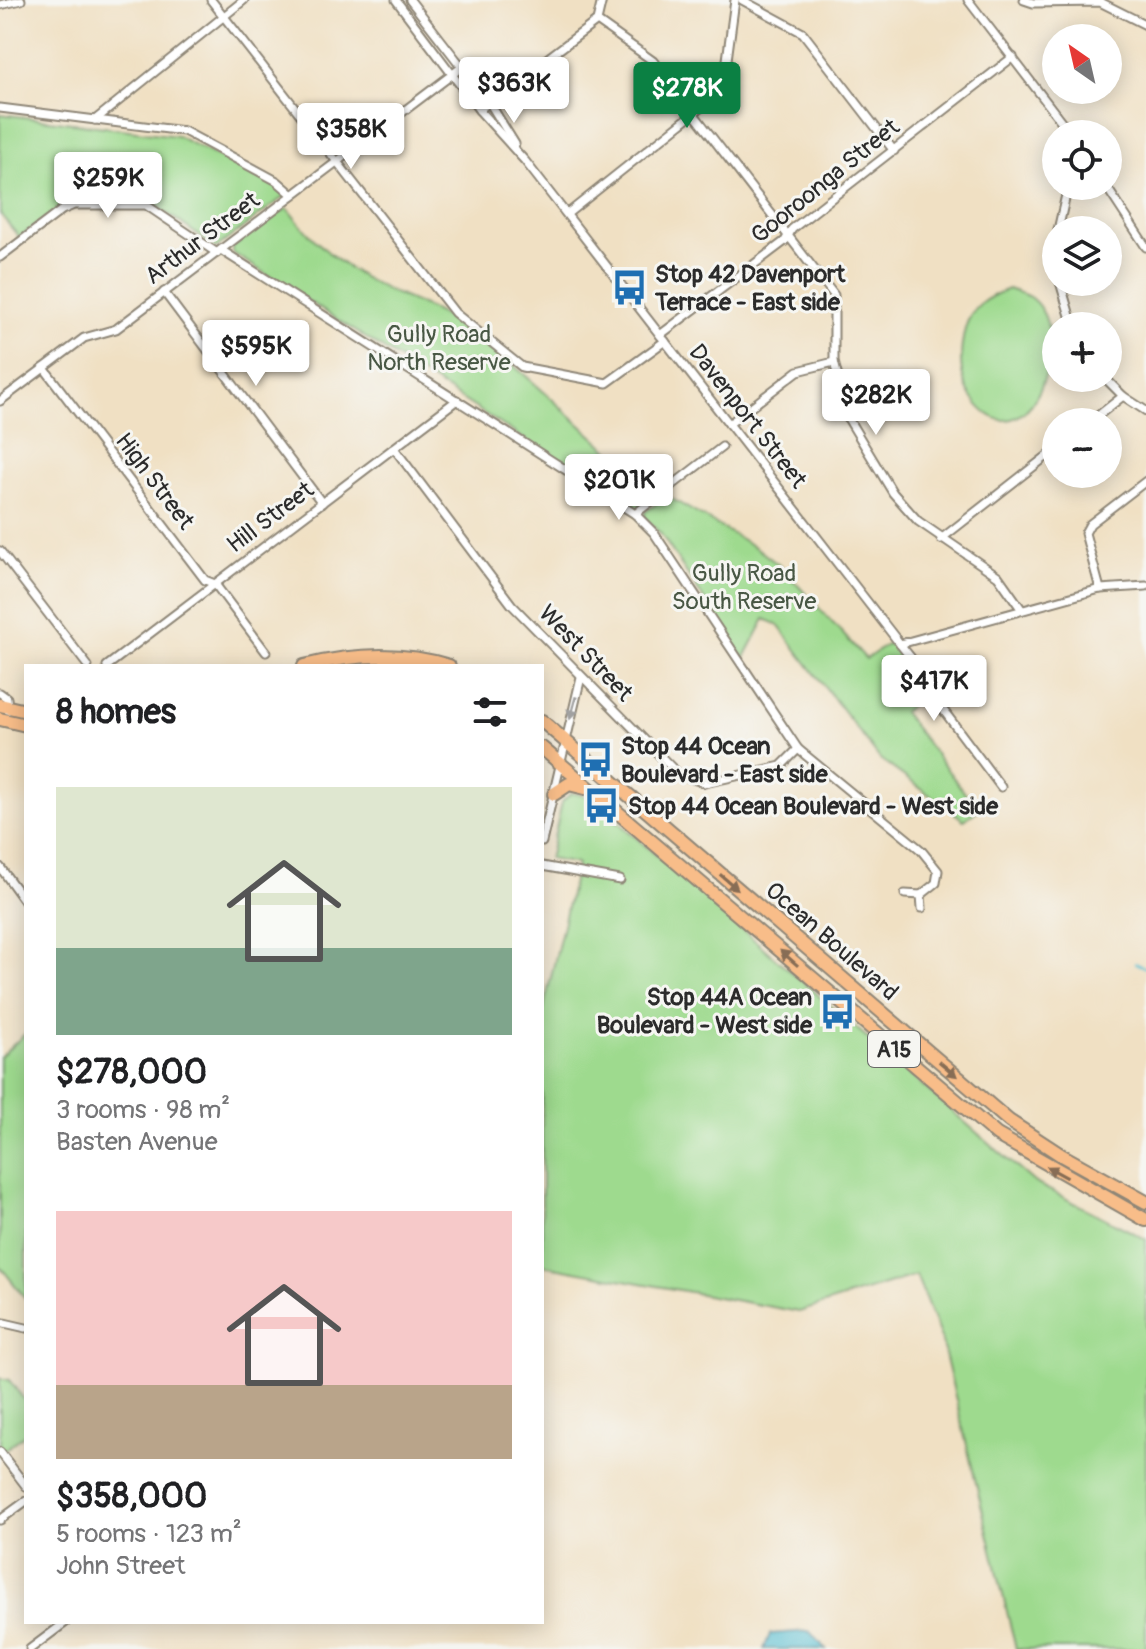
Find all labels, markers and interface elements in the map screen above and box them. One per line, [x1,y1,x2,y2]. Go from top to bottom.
north arrow [1042,24,1122,104]
map controls [1042,24,1122,488]
pin: $363K [458,57,570,125]
pin: $278K [631,62,743,130]
text: $363K [477,67,551,99]
text: $278K [651,72,723,104]
pin: $358K [295,103,407,171]
text: $358K [315,113,387,145]
street label: Gooroonga Street [745,113,906,250]
button: locate [1042,120,1122,200]
pin: $259K [52,152,164,220]
text: $259K [72,162,144,194]
street label: Arthur Street [139,186,266,291]
button: layers [1042,216,1122,296]
place label: Stop 42 Davenport Terrace - East side [654,260,847,317]
bus stop icon: Stop 42 Davenport Terrace - East side [610,269,648,307]
button: + [1042,312,1122,392]
pin: $595K [200,320,312,388]
park label: Gully Road North Reserve [367,320,511,377]
text: $595K [220,330,292,362]
street label: Davenport Street [682,339,813,494]
pin: $282K [820,369,932,437]
text: $282K [840,379,912,411]
button: − [1042,408,1122,488]
street label: High Street [109,427,200,536]
pin: $201K [563,454,675,522]
text: $201K [583,464,655,496]
street label: Hill Street [221,475,320,559]
park label: Gully Road South Reserve [672,559,816,616]
street label: West Street [532,599,639,708]
pin: $417K [878,655,990,723]
text: $417K [900,665,968,697]
icon: filters [468,690,512,734]
text: 8 homes [56,691,176,734]
one-way arrow [566,697,579,721]
place label: Stop 44 Ocean Boulevard - East side [621,732,829,789]
bus stop icon: Stop 44 Ocean Boulevard - East side [576,741,614,779]
bus stop icon: Stop 44 Ocean Boulevard - West side [583,787,621,825]
place label: Stop 44 Ocean Boulevard - West side [628,792,999,821]
icon: home [212,839,356,983]
one-way arrow [719,873,739,890]
street label: Ocean Boulevard [759,876,904,1007]
one-way arrow [779,950,799,967]
place label: Stop 44A Ocean Boulevard - West side [597,983,813,1040]
bus stop icon: Stop 44A Ocean Boulevard - West side [819,992,857,1030]
road number: A15 [868,1031,920,1067]
text: $278,000 [56,1051,207,1094]
one-way arrow [938,1060,958,1077]
text: 3 rooms · 98 m² [56,1094,230,1126]
text: Basten Avenue [56,1126,218,1158]
one-way arrow [1046,1165,1068,1179]
icon: home [212,1263,356,1407]
text: $358,000 [56,1475,207,1518]
text: 5 rooms · 123 m² [56,1518,242,1550]
text: John Street [56,1550,185,1582]

